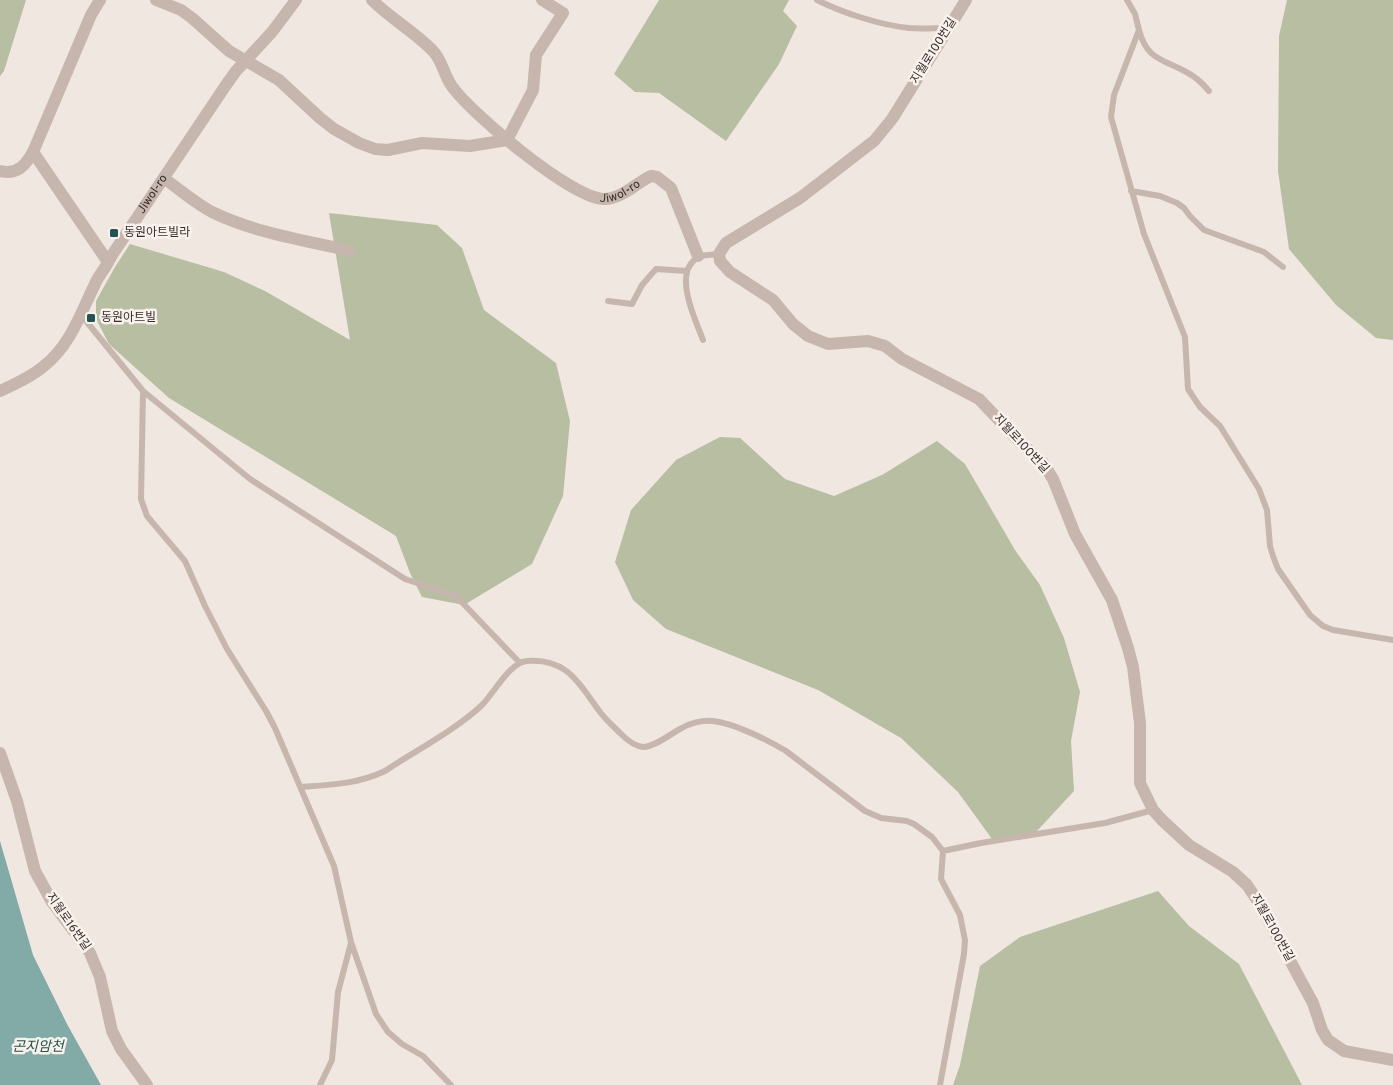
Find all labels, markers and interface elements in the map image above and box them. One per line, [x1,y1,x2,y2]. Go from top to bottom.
street label: 지월로100번길 [907,15,961,87]
street label: Jiwol-ro [134,171,172,217]
street label: Jiwol-ro [599,176,644,207]
place label: 동원아트빌라 [124,225,190,241]
marker: 동원아트빌라 [108,227,120,239]
place label: 동원아트빌 [101,310,156,326]
marker: 동원아트빌 [85,312,97,324]
street label: 지월로100번길 [990,411,1052,477]
street label: 지월로16번길 [42,890,94,954]
street label: 지월로100번길 [1247,891,1297,965]
water label: 곤지암천 [12,1039,65,1056]

